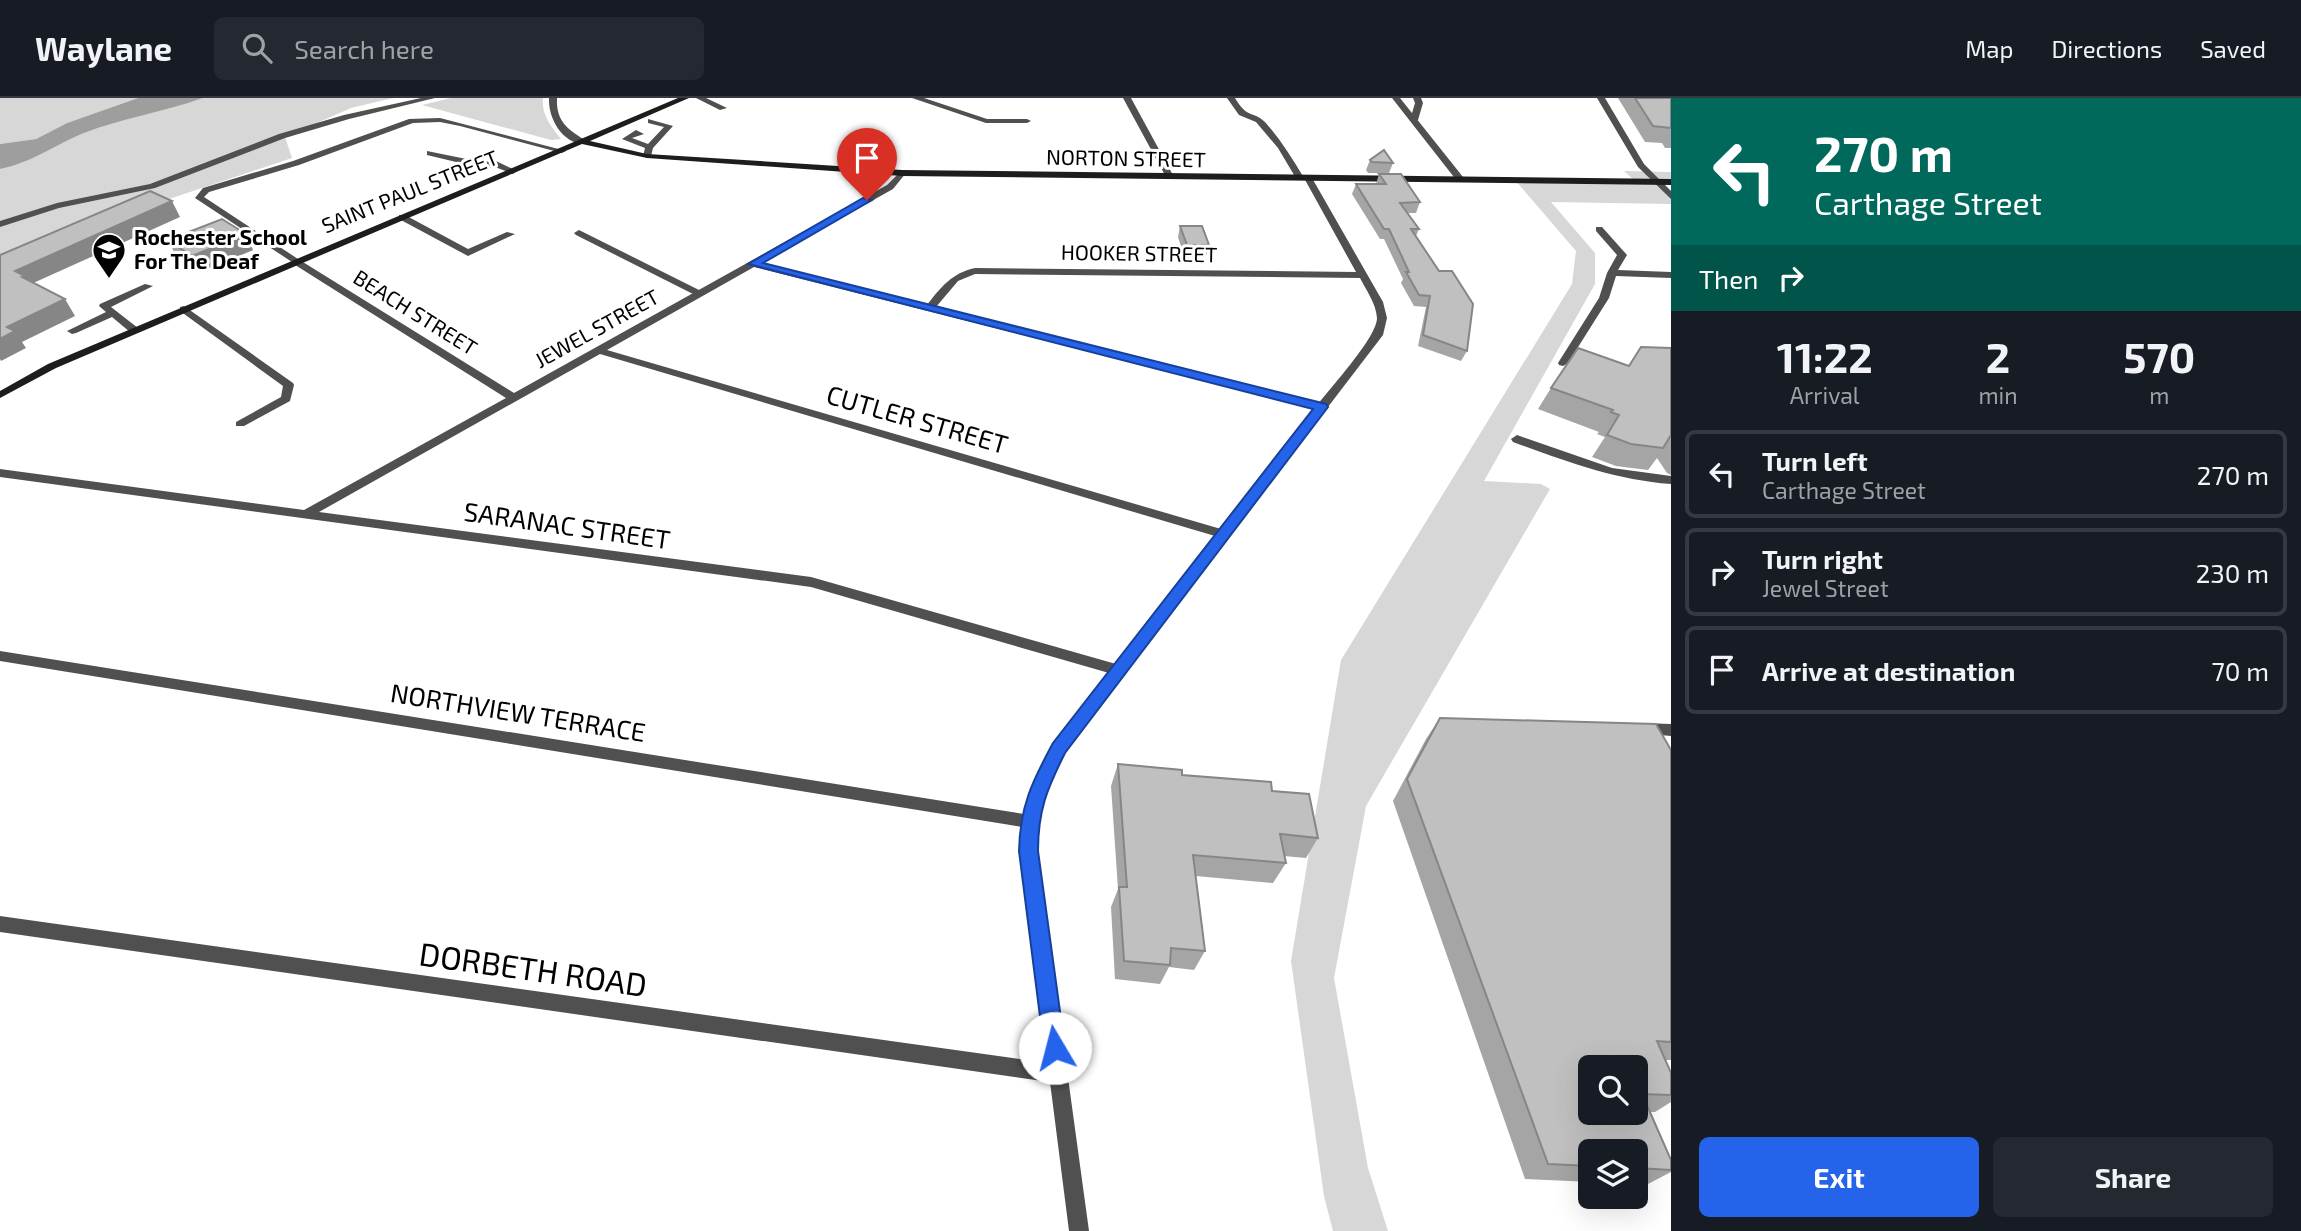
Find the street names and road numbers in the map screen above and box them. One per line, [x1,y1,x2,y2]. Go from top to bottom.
street label: SAINT PAUL STREET [318,144,501,237]
street label: NORTON STREET [1046,144,1206,171]
street label: HOOKER STREET [1061,239,1217,266]
street label: BEACH STREET [349,264,482,360]
street label: JEWEL STREET [530,283,663,372]
street label: CUTLER STREET [823,378,1012,459]
street label: SARANAC STREET [462,495,672,554]
street label: NORTHVIEW TERRACE [388,676,648,747]
street label: DORBETH ROAD [417,933,650,1003]

